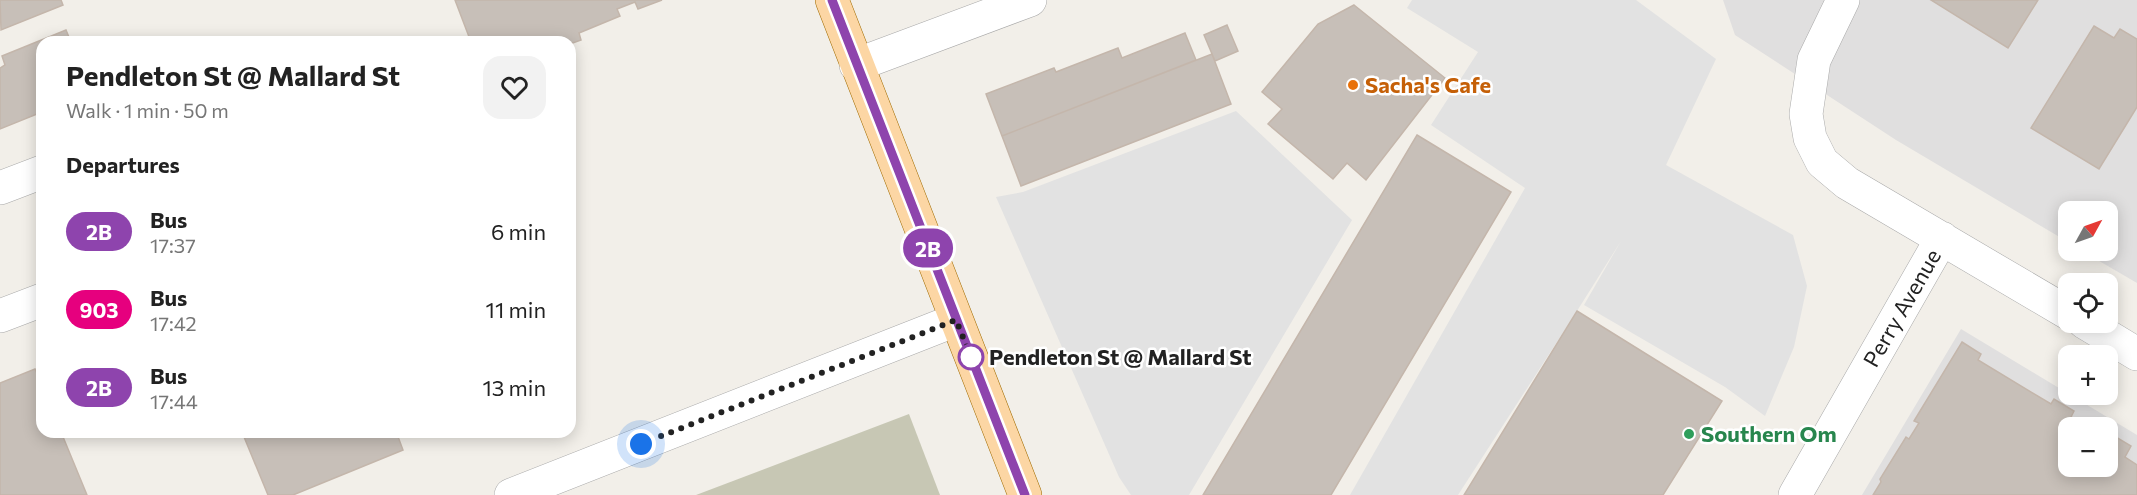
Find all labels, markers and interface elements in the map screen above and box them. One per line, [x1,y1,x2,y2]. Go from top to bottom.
button: heart [483,56,546,119]
text: Pendleton St @ Mallard St [66,58,400,92]
place label: Sacha's Cafe [1365,71,1491,98]
marker: Sacha's Cafe [1346,78,1360,92]
text: Walk · 1 min · 50 m [66,98,229,122]
text: Departures [66,151,180,178]
north arrow [2058,201,2118,261]
map controls [2058,201,2118,477]
text: Bus [150,206,187,233]
text: 6 min [491,218,546,245]
text: 2B [86,219,112,244]
line badge: 2B [901,228,955,268]
text: 17:37 [150,233,196,257]
text: 2B [915,236,941,261]
street label: Perry Avenue [1857,244,1946,371]
button: locate [2058,273,2118,333]
text: Bus [150,284,187,311]
text: 11 min [486,296,546,323]
text: 903 [79,297,119,322]
text: 17:42 [150,311,197,335]
place label: Pendleton St @ Mallard St [989,343,1252,370]
marker: Pendleton St @ Mallard St [958,344,984,370]
button: + [2058,345,2118,405]
text: Bus [150,362,187,389]
text: 13 min [482,374,546,401]
text: 2B [86,375,112,400]
text: 17:44 [150,389,198,413]
button: − [2058,417,2118,477]
place label: Southern Om [1701,420,1837,447]
marker: Southern Om [1682,427,1696,441]
your location [626,429,656,459]

